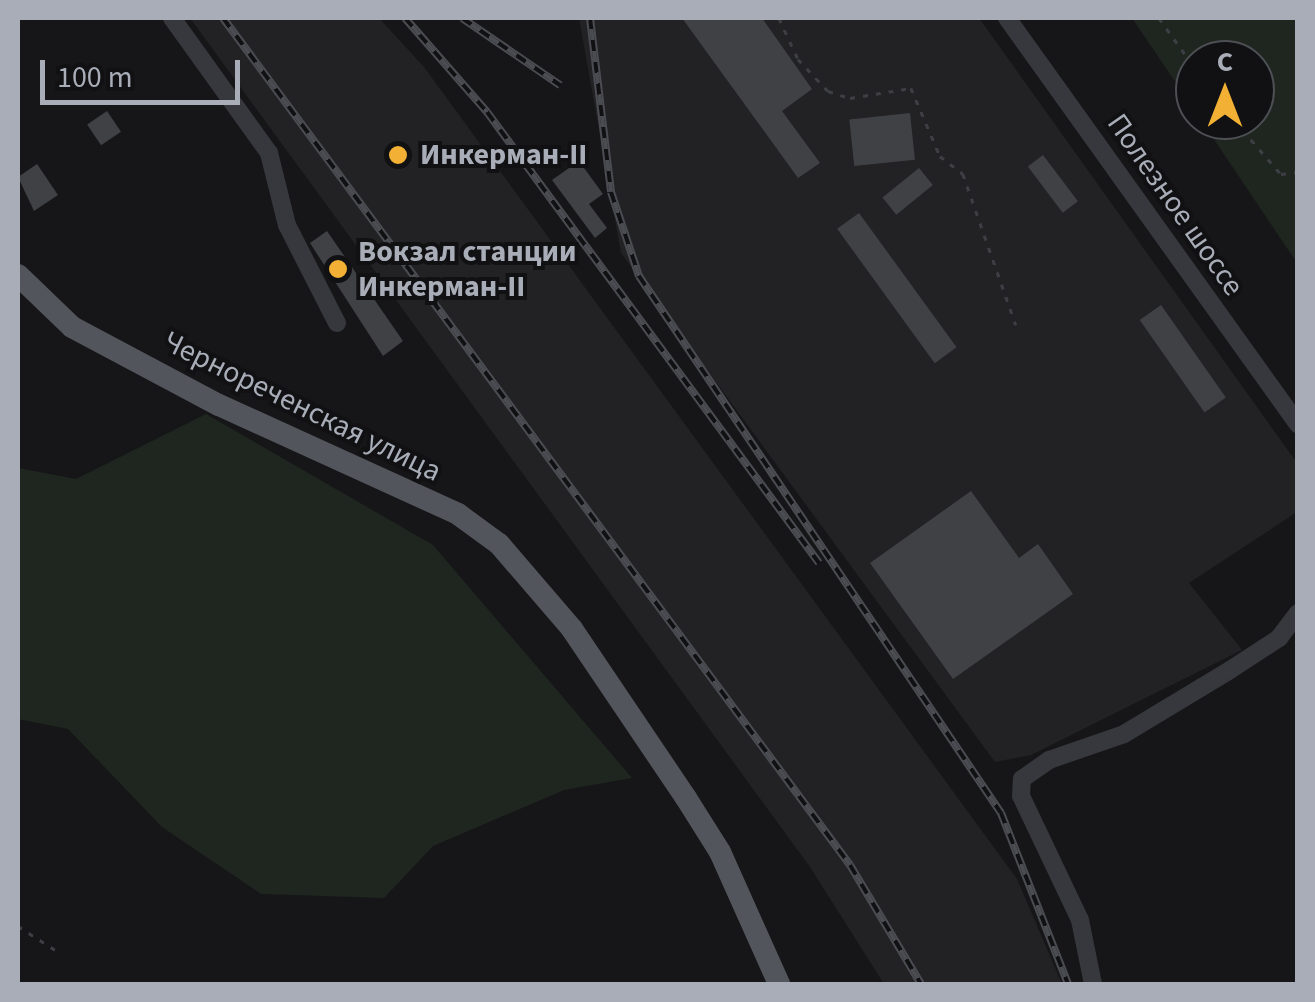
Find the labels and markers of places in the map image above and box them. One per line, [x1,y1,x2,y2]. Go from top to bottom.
place label: Инкерман-II [420,137,587,173]
marker: Инкерман-II [385,142,411,168]
place label: Вокзал станции Инкерман-II [358,234,577,304]
marker: Вокзал станции Инкерман-II [327,258,349,280]

